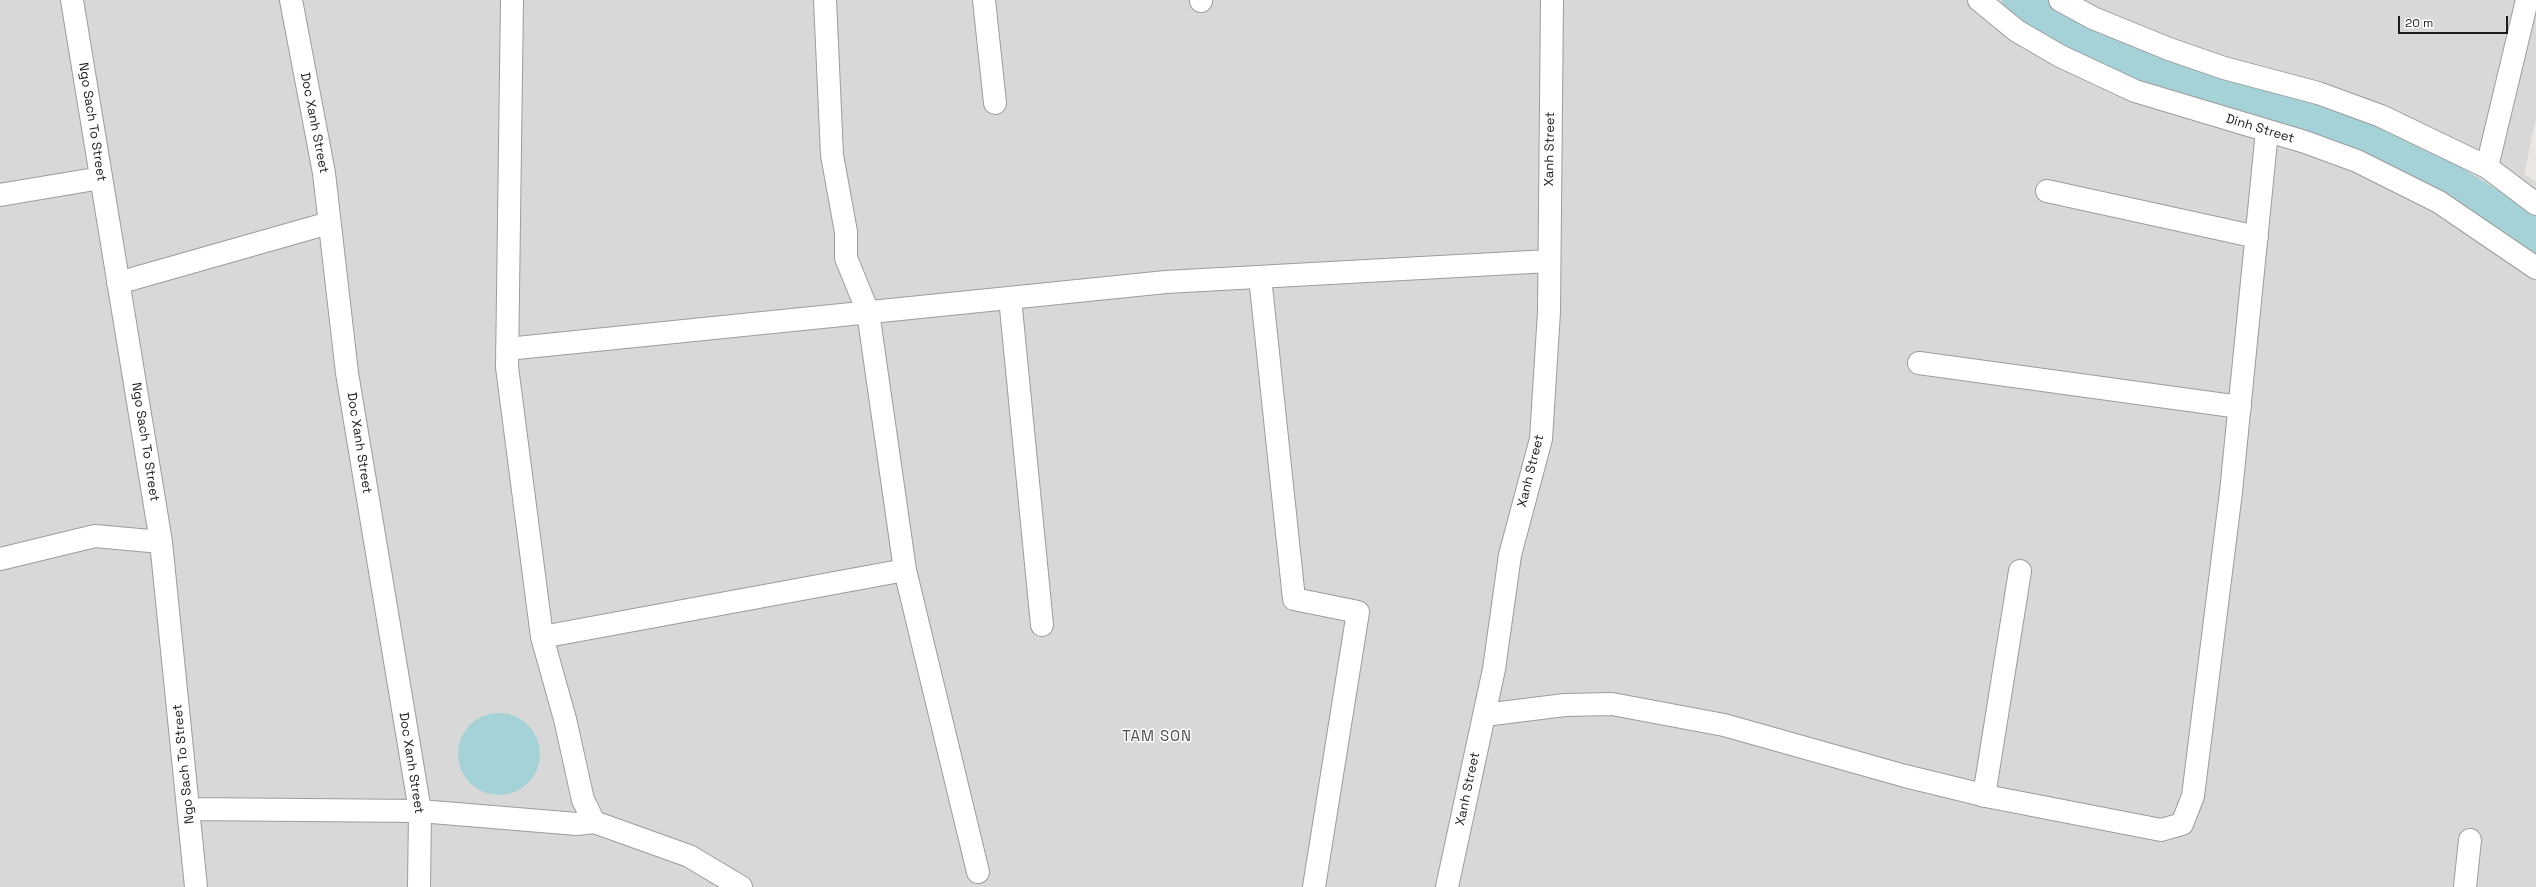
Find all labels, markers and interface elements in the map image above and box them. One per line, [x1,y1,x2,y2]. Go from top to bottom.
scale bar [2400,8,2510,34]
text: 20 m [2405,15,2433,31]
street label: Ngo Sach To Street [75,61,109,183]
street label: Doc Xanh Street [297,71,331,175]
street label: Dinh Street [2224,111,2296,147]
street label: Xanh Street [1542,112,1558,186]
street label: Ngo Sach To Street [128,381,162,503]
street label: Doc Xanh Street [343,391,375,495]
street label: Xanh Street [1514,433,1548,509]
street label: Ngo Sach To Street [170,703,198,825]
street label: Doc Xanh Street [395,711,427,815]
district label: TAM SON [1122,728,1192,746]
street label: Xanh Street [1453,751,1483,827]

